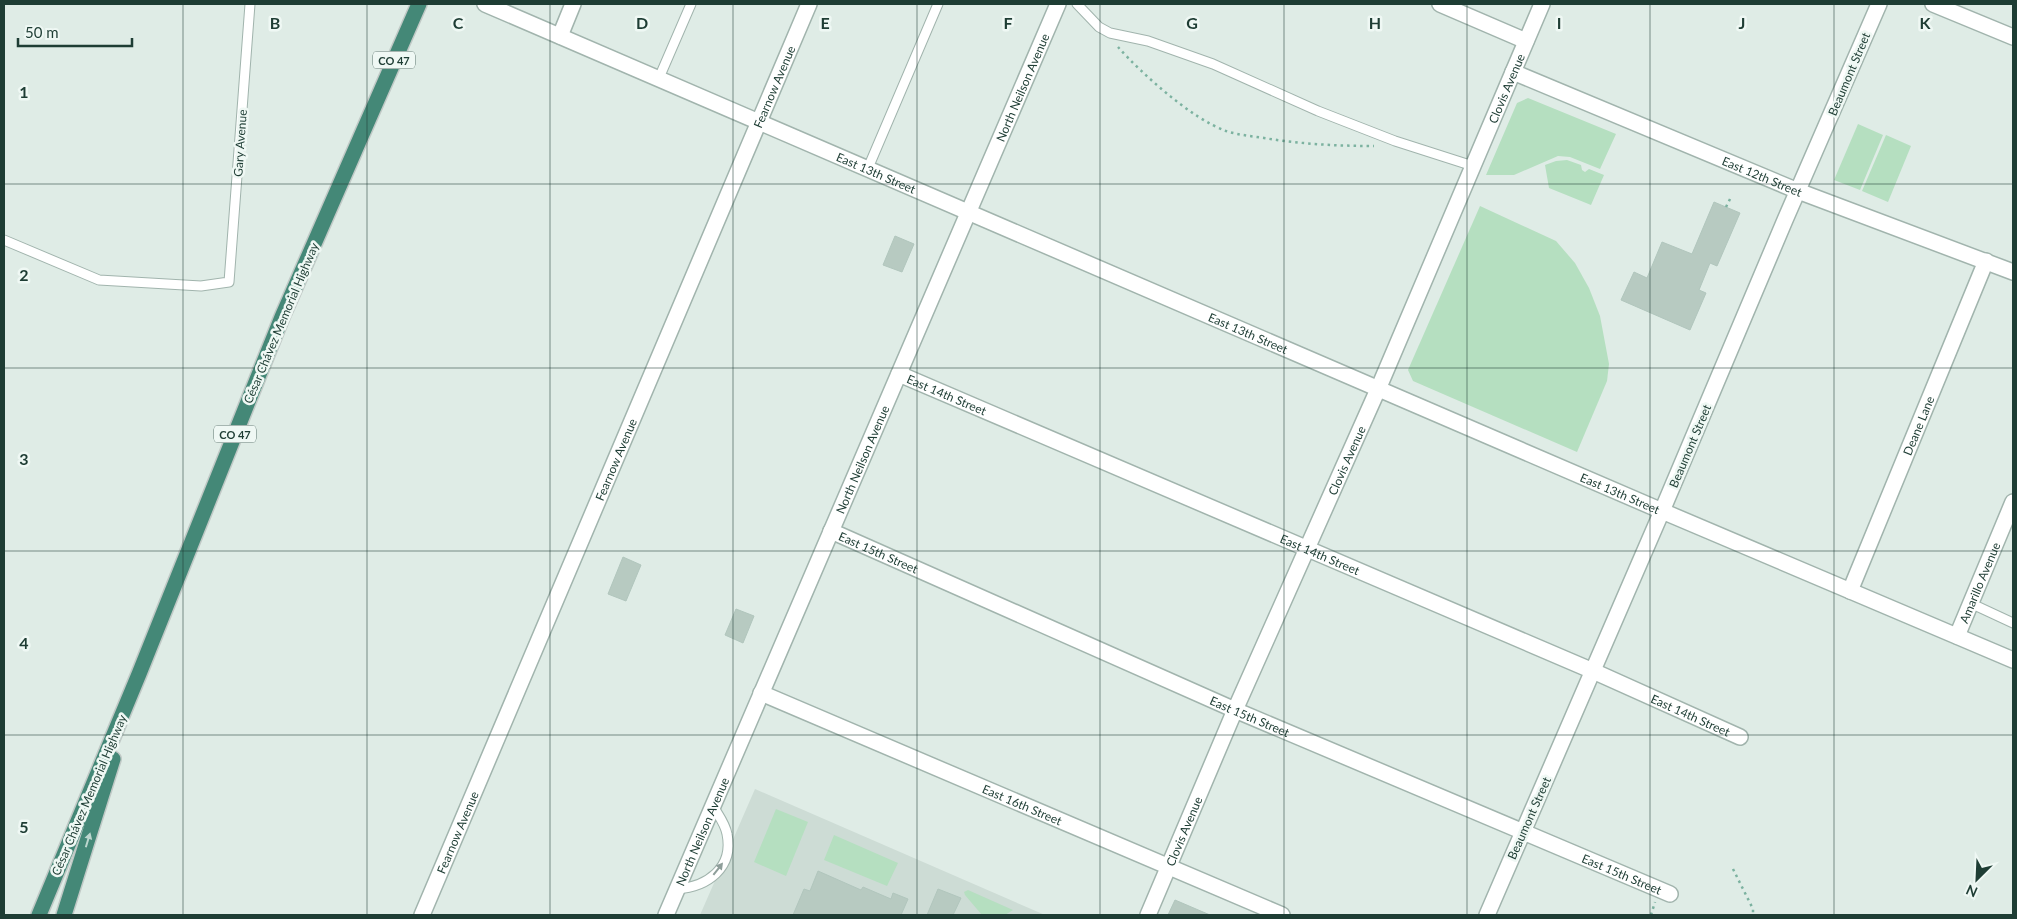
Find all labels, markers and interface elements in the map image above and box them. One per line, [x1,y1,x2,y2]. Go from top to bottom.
text: B [270,13,280,32]
text: C [453,13,464,32]
text: D [636,13,648,32]
text: E [820,13,830,32]
text: F [1003,13,1013,32]
text: G [1186,13,1198,32]
text: H [1369,13,1381,32]
text: I [1557,13,1561,32]
text: J [1739,13,1745,32]
text: K [1920,13,1932,32]
scale bar [18,15,131,47]
text: 50 m [25,23,59,41]
street label: Beaumont Street [1825,30,1874,118]
street label: North Neilson Avenue [992,31,1052,144]
street label: Fearnow Avenue [750,43,798,130]
street label: Clovis Avenue [1485,51,1528,125]
road number: CO 47 [373,52,415,68]
text: 1 [19,82,29,101]
street label: Gary Avenue [230,109,250,177]
street label: East 13th Street [834,149,919,197]
street label: East 12th Street [1720,153,1805,200]
street label: César Chávez Memorial Highway [240,240,322,406]
text: 2 [19,265,29,284]
street label: East 13th Street [1206,309,1291,357]
street label: East 14th Street [905,371,990,418]
street label: Deane Lane [1899,394,1937,457]
street label: Beaumont Street [1666,402,1715,490]
street label: North Neilson Avenue [832,403,892,516]
street label: Fearnow Avenue [591,416,640,503]
street label: Clovis Avenue [1324,423,1368,497]
road number: CO 47 [214,426,256,442]
text: 3 [19,449,29,468]
street label: East 13th Street [1578,469,1663,517]
street label: East 15th Street [837,528,921,576]
street label: East 14th Street [1278,531,1363,578]
street label: Amarillo Avenue [1956,540,2003,625]
text: 4 [19,633,29,652]
street label: East 14th Street [1649,691,1733,739]
street label: East 15th Street [1208,692,1293,740]
street label: César Chávez Memorial Highway [48,712,130,878]
street label: Beaumont Street [1504,774,1554,862]
street label: North Neilson Avenue [672,775,732,888]
street label: East 16th Street [980,781,1065,828]
street label: Fearnow Avenue [433,789,481,876]
street label: Clovis Avenue [1162,794,1205,868]
text: 5 [19,817,29,836]
one-way arrow [85,832,93,847]
street label: East 15th Street [1580,850,1665,897]
north arrow [1952,854,2002,904]
one-way arrow [713,863,724,876]
text: N [1963,881,1980,901]

